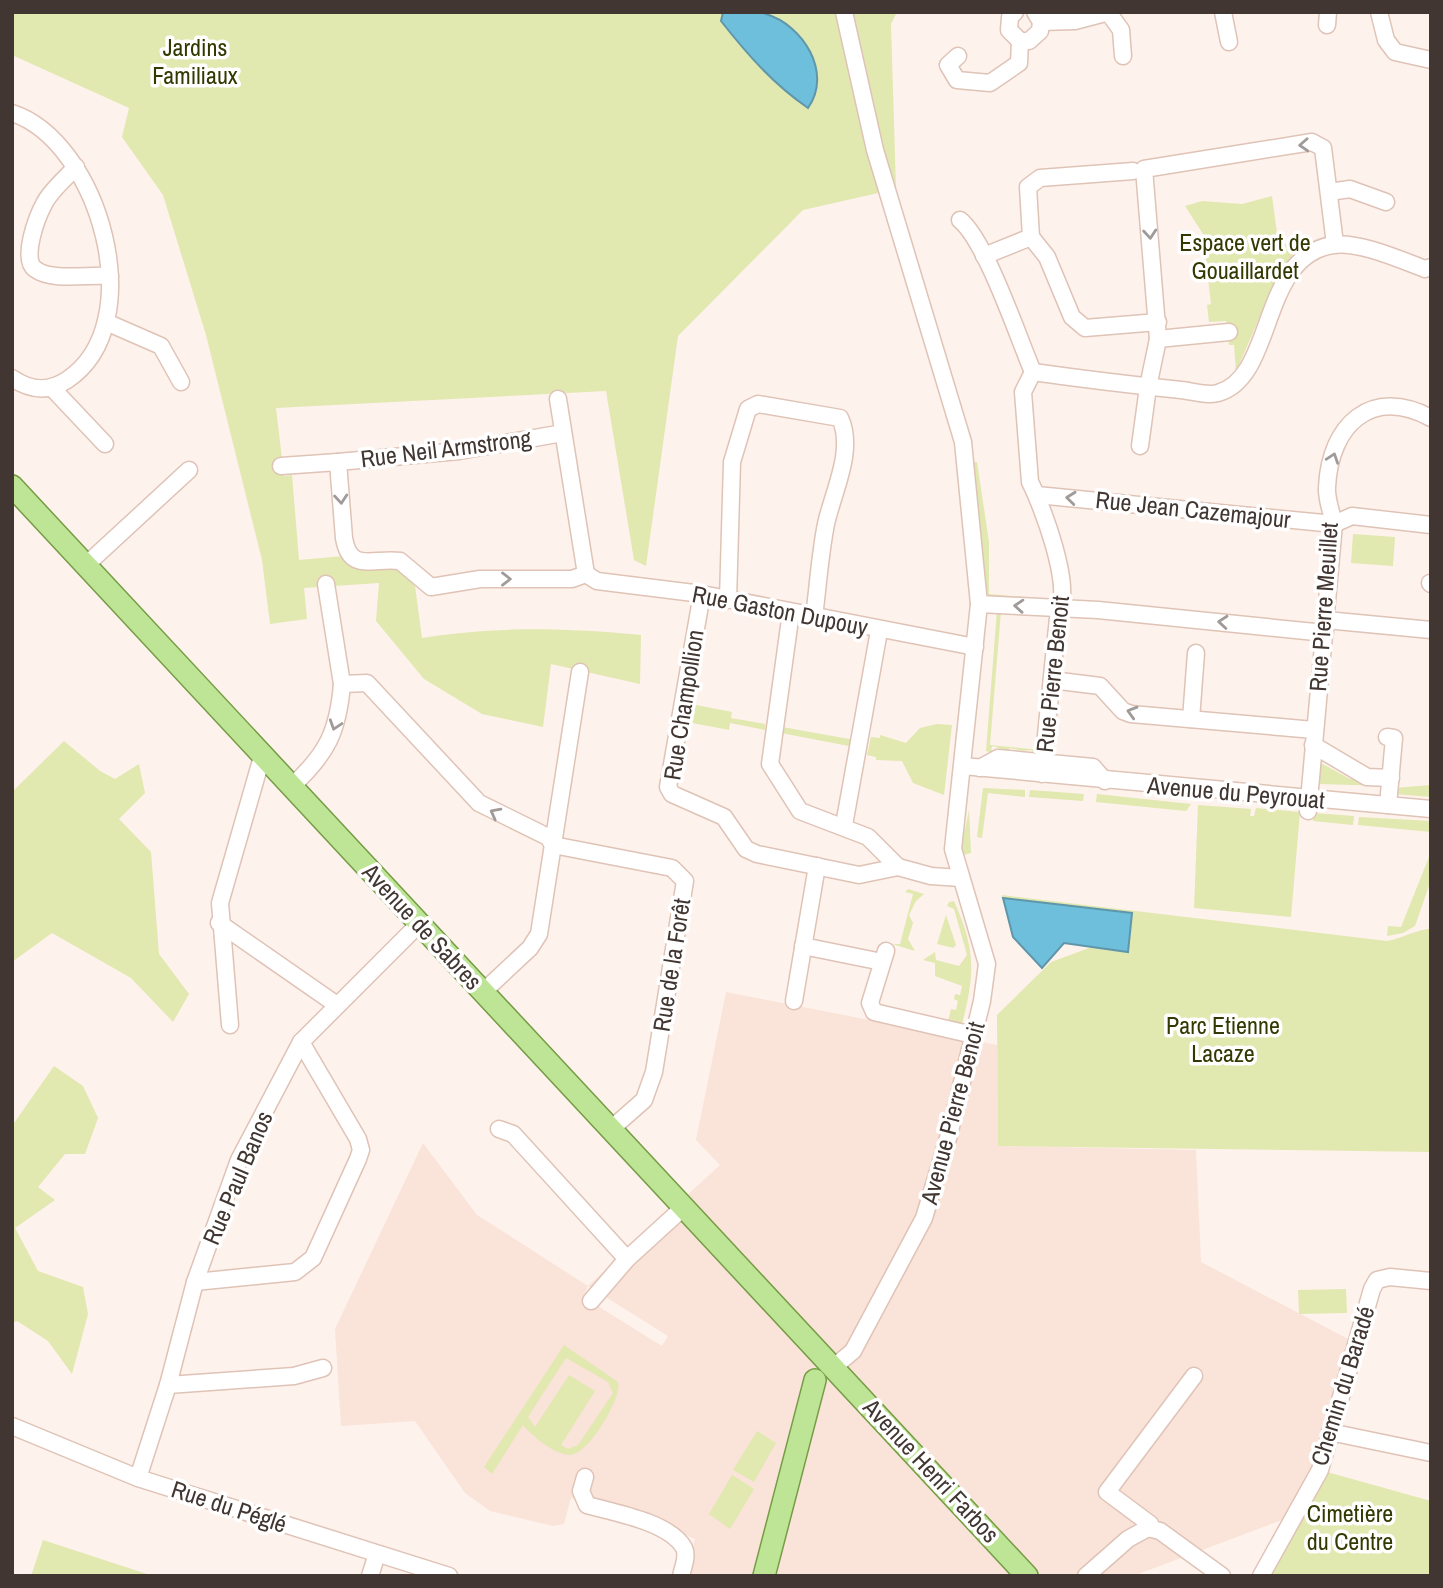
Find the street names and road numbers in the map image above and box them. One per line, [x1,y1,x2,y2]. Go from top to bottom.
street label: Rue Neil Armstrong [359,422,533,474]
street label: Rue Jean Cazemajour [1094,483,1293,535]
street label: Rue Pierre Meuillet [1301,521,1345,693]
street label: Rue Gaston Dupouy [690,577,871,643]
street label: Rue Pierre Benoit [1028,593,1076,754]
street label: Rue Champollion [655,627,711,782]
street label: Avenue du Peyrouat [1145,768,1327,816]
street label: Avenue de Sabres [355,856,490,996]
street label: Rue de la Forêt [645,895,697,1034]
street label: Avenue Pierre Benoit [912,1017,992,1209]
street label: Rue Paul Banos [195,1106,280,1249]
street label: Chemin du Baradé [1303,1302,1381,1469]
street label: Avenue Henri Farbos [856,1391,1007,1549]
street label: Rue du Péglé [168,1472,291,1540]

